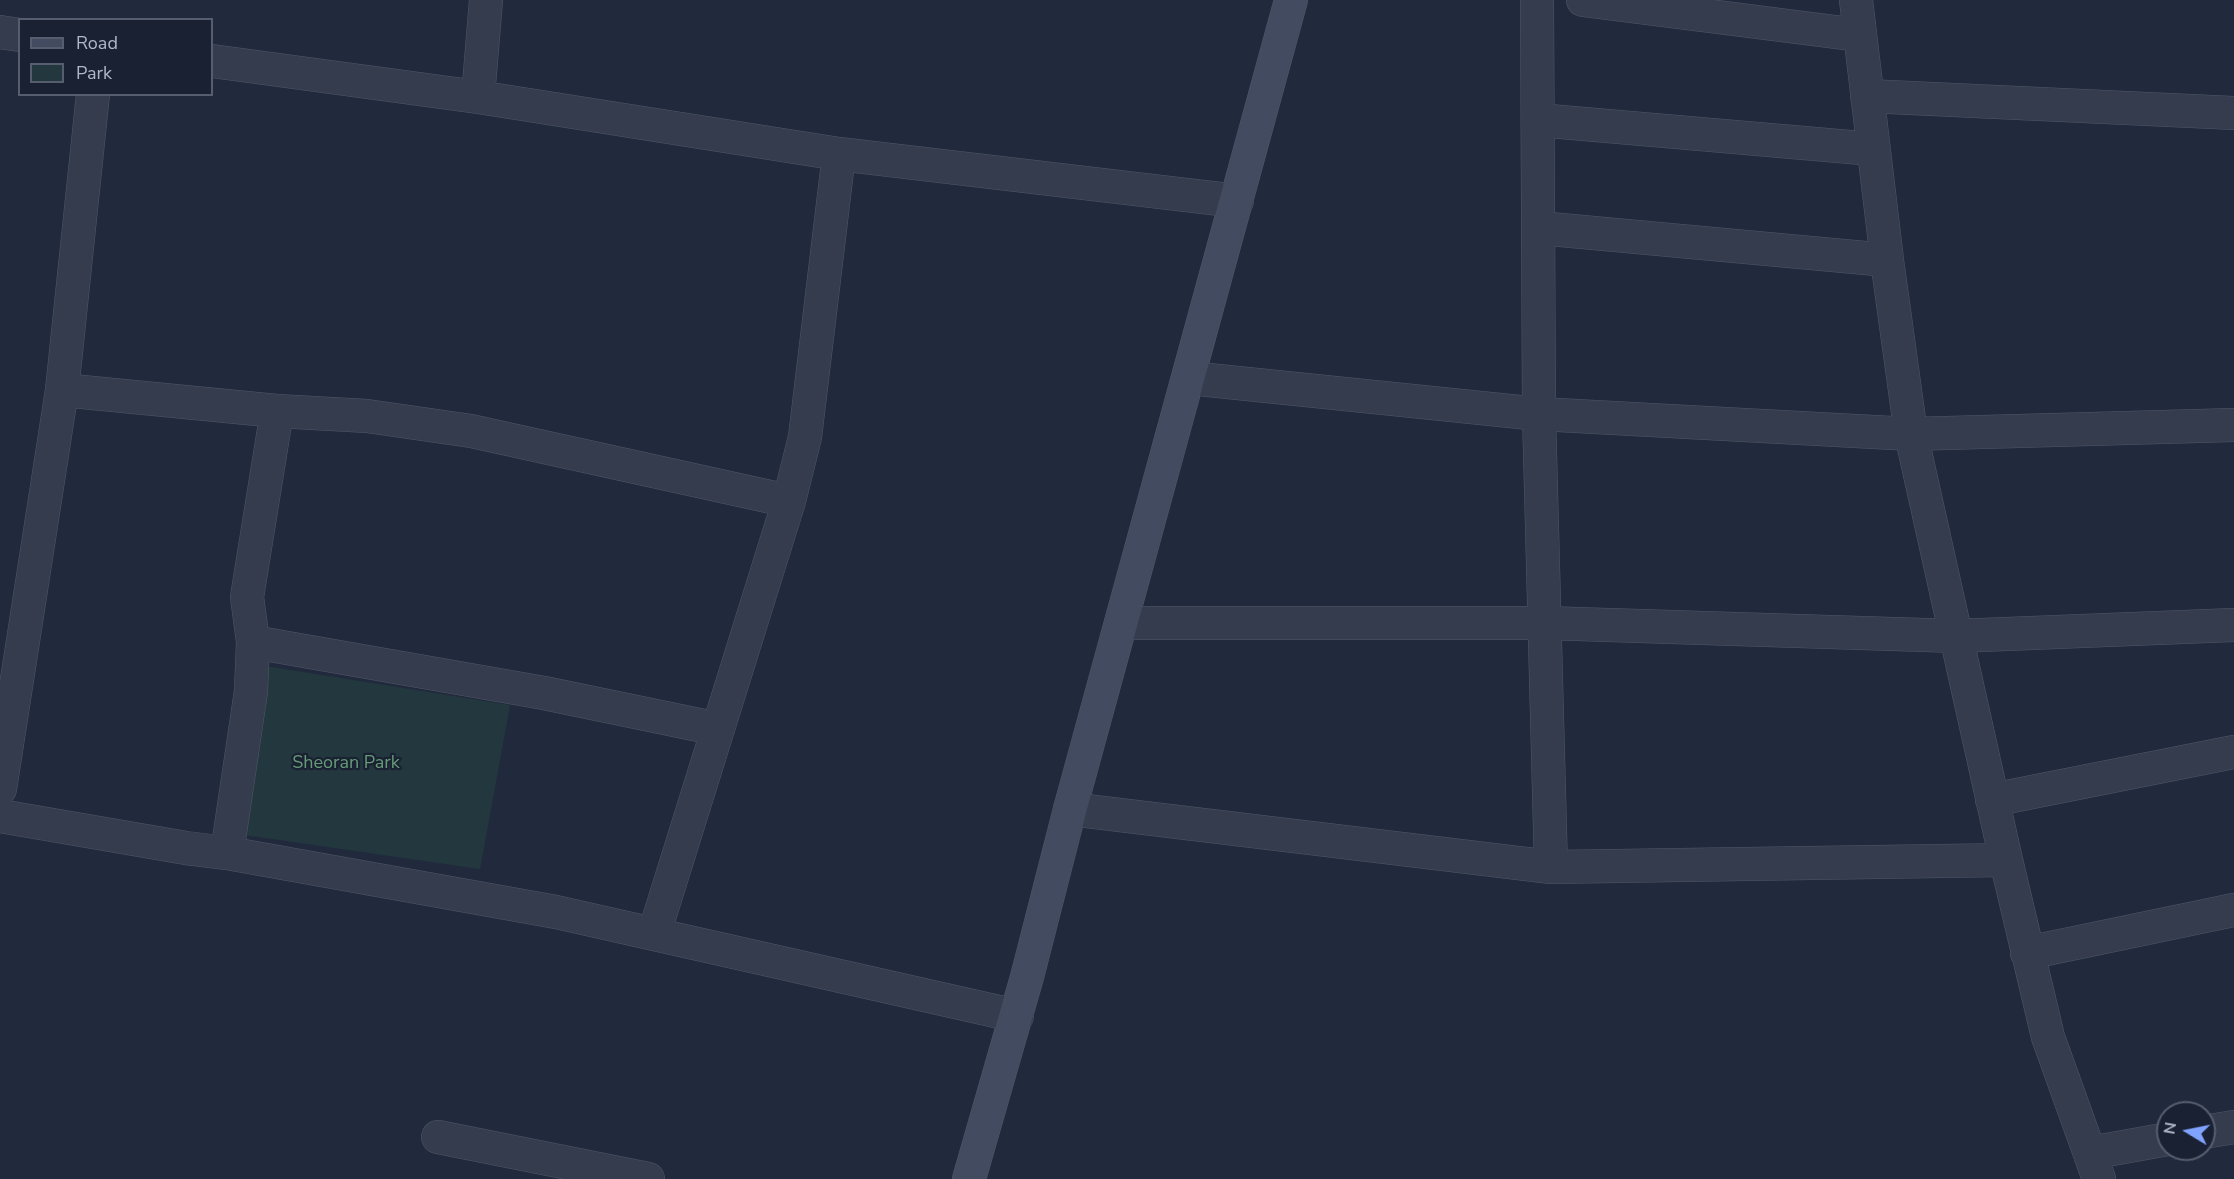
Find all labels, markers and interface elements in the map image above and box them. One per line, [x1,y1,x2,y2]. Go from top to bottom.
legend [18,18,213,96]
text: Road [76,31,118,55]
text: Park [76,61,112,85]
park label: Sheoran Park [292,753,400,775]
north arrow [2156,1101,2216,1161]
text: N [2158,1120,2182,1136]

